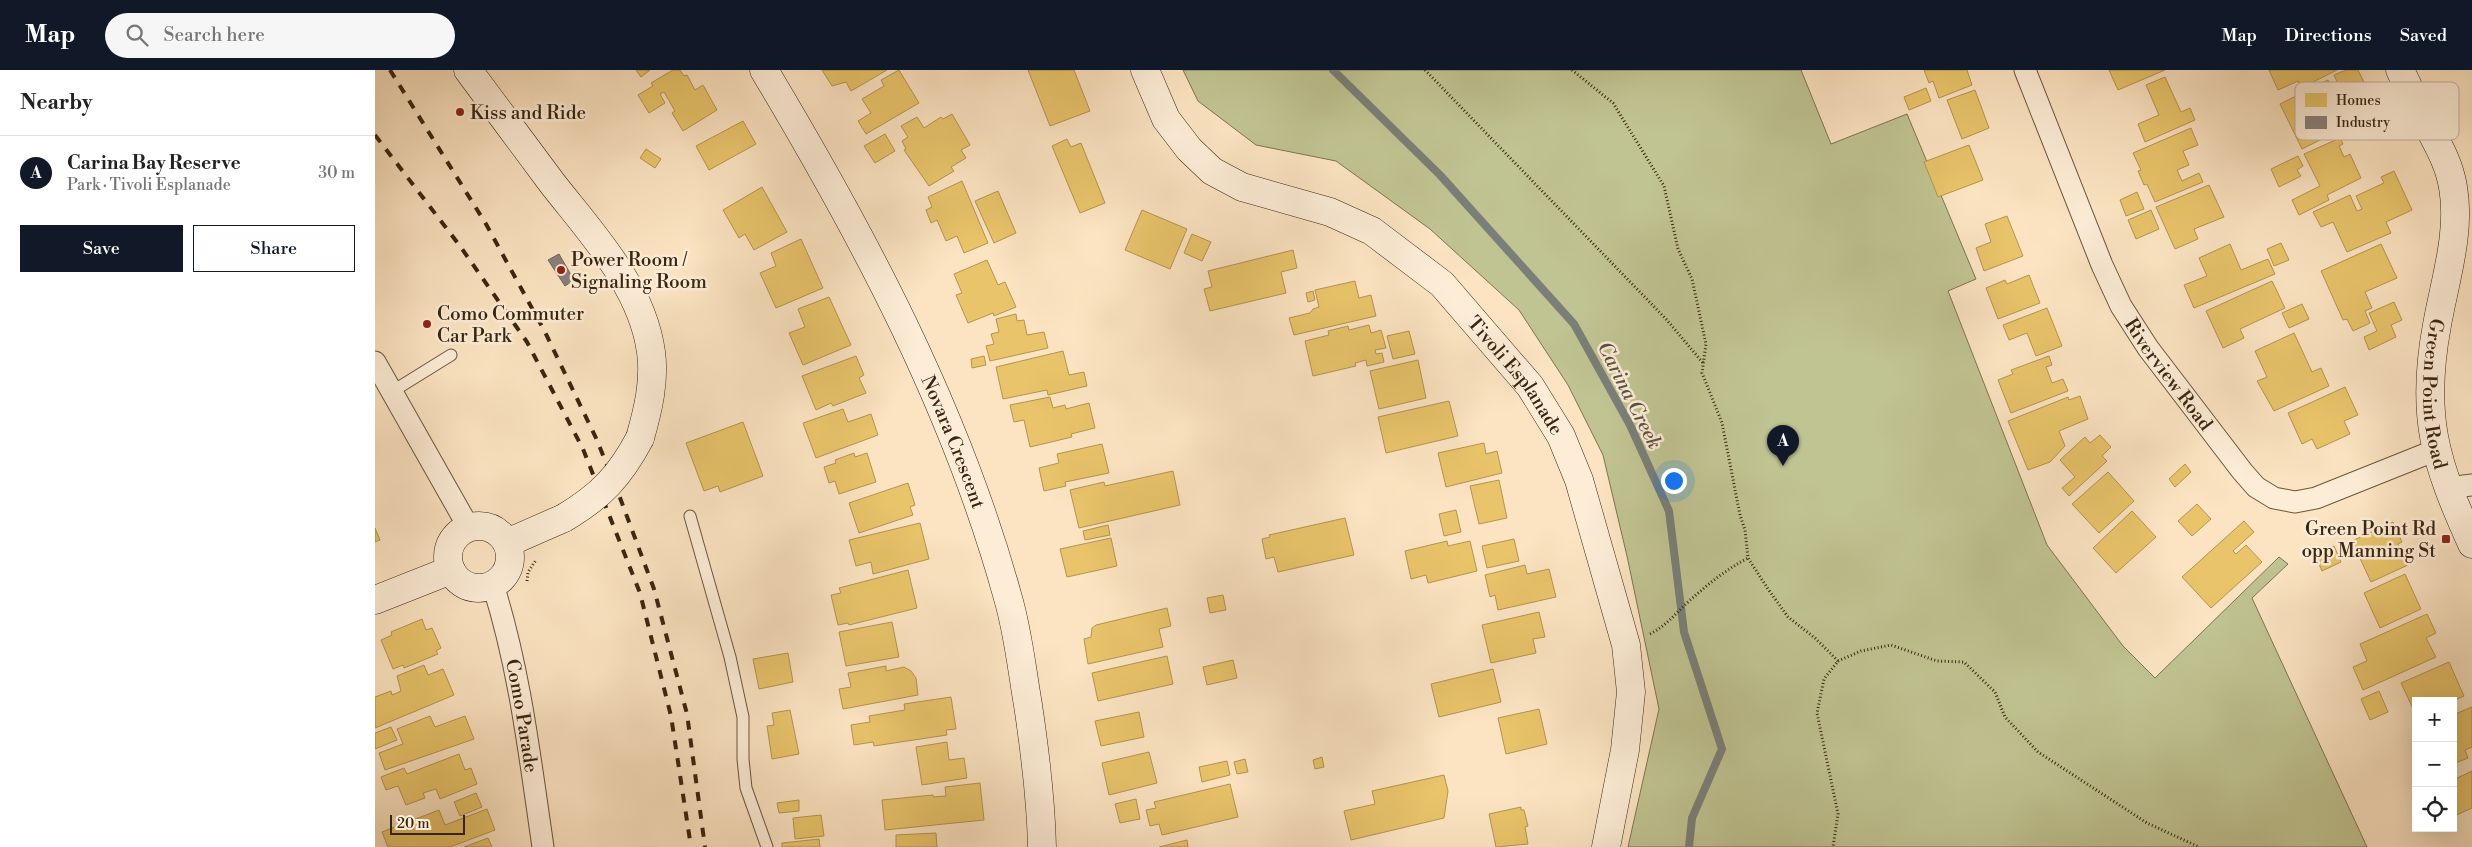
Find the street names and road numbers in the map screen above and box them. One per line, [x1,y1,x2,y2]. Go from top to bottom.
street label: Tivoli Esplanade [1462,311,1568,440]
street label: Riverview Road [2119,314,2218,436]
street label: Green Point Road [2417,316,2452,472]
street label: Novara Crescent [916,372,990,512]
street label: Como Parade [500,657,543,774]

